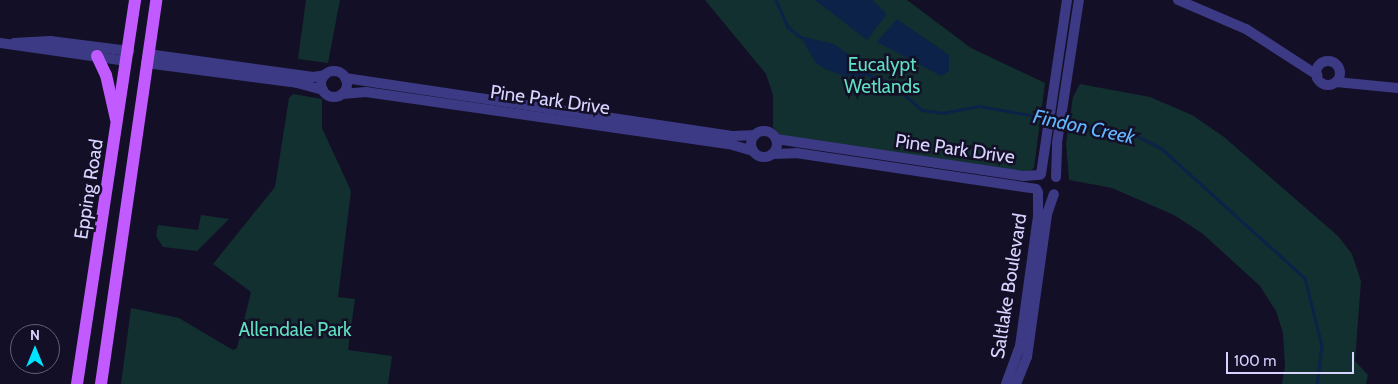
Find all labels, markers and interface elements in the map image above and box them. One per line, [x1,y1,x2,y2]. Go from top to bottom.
park label: Eucalypt Wetlands [844,54,920,98]
street label: Pine Park Drive [489,80,611,120]
water label: Findon Creek [1031,105,1137,149]
street label: Pine Park Drive [894,129,1016,169]
street label: Epping Road [70,137,108,241]
street label: Saltlake Boulevard [986,212,1032,360]
park label: Allendale Park [238,319,352,341]
north arrow [10,324,60,374]
text: N [30,326,40,344]
scale bar [1228,342,1356,374]
text: 100 m [1234,352,1276,370]

